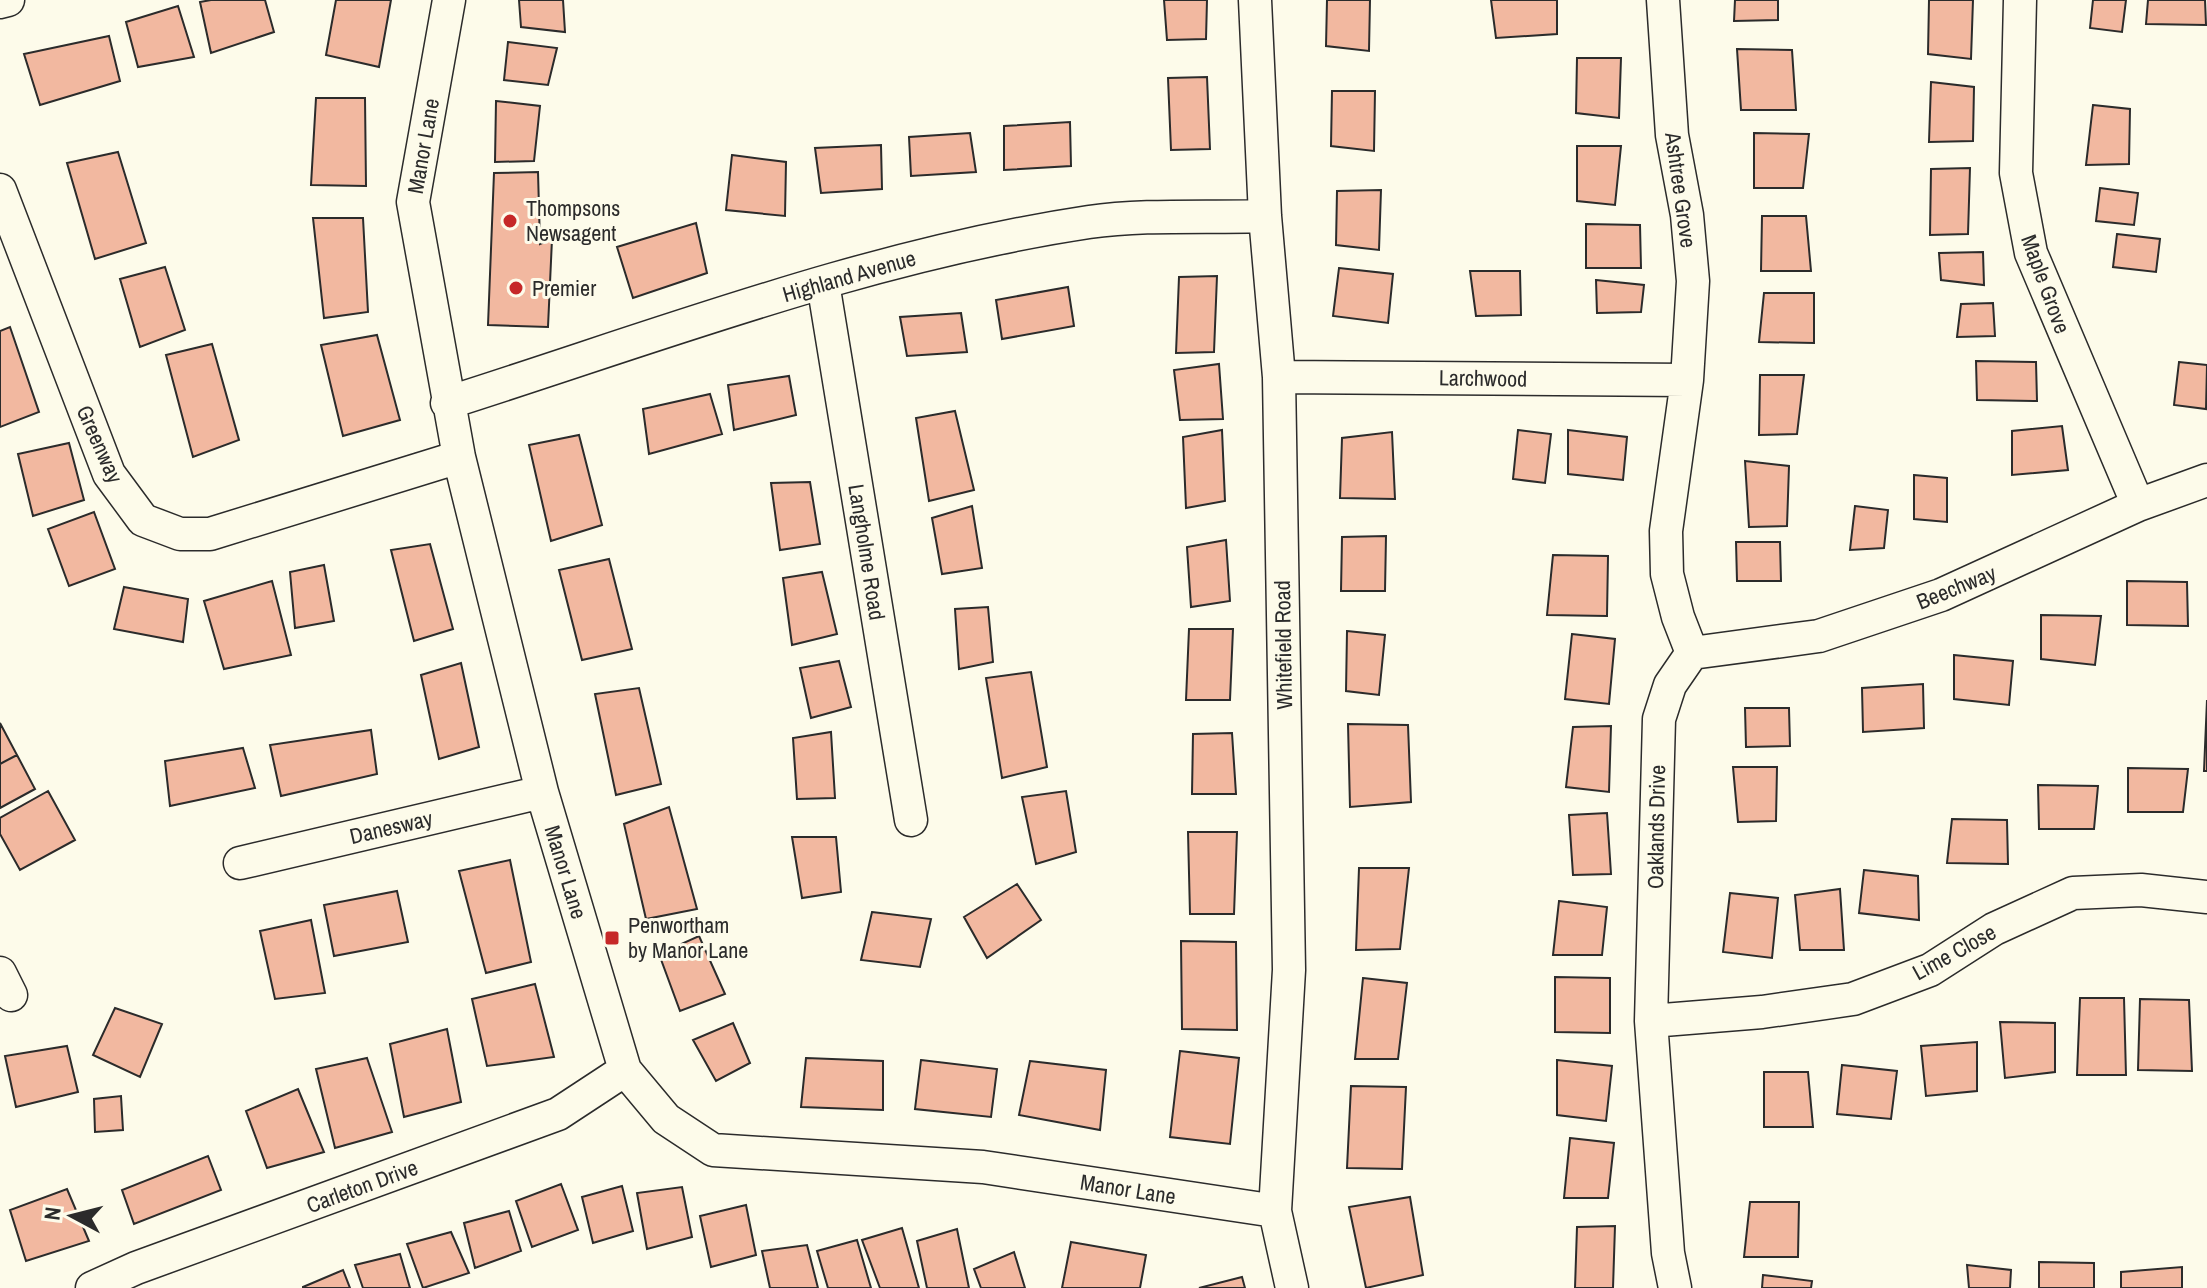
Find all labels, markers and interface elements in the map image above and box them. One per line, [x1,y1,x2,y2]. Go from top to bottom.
street label: Manor Lane [400,96,446,196]
street label: Ashtree Grove [1658,129,1704,250]
place label: Thompsons Newsagent [526,193,620,248]
marker: Thompsons Newsagent [501,212,519,230]
street label: Maple Grove [2014,230,2078,338]
street label: Highland Avenue [779,243,919,309]
place label: Premier [532,273,596,303]
marker: Premier [507,279,525,297]
street label: Larchwood [1439,362,1527,394]
street label: Greenway [70,400,130,488]
street label: Langholme Road [841,482,893,622]
street label: Beechway [1912,558,2000,616]
street label: Whitefield Road [1267,580,1299,710]
street label: Oaklands Drive [1640,765,1672,889]
street label: Danesway [347,803,435,851]
street label: Manor Lane [538,822,594,922]
place label: Penwortham by Manor Lane [628,910,748,965]
street label: Lime Close [1907,917,2001,987]
marker: Penwortham by Manor Lane [603,929,621,947]
street label: Carleton Drive [302,1152,422,1220]
street label: Manor Lane [1078,1167,1178,1211]
north arrow [32,1176,112,1256]
text: N [36,1205,68,1222]

